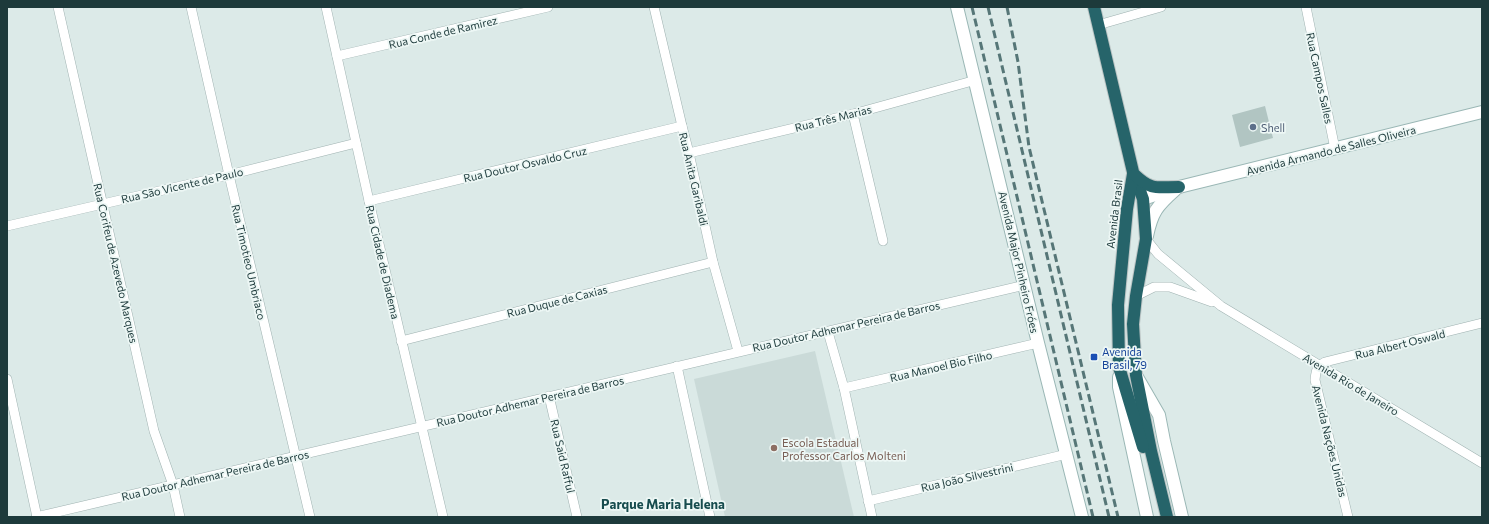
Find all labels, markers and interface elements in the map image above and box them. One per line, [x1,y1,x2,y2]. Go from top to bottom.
street label: Rua Conde de Ramirez [387,13,499,51]
street label: Rua Campos Salles [1304,31,1336,125]
street label: Rua Três Marias [793,102,873,134]
place label: Shell [1261,121,1285,134]
marker: Shell [1248,122,1258,132]
street label: Avenida Armando de Salles Oliveira [1245,123,1417,177]
street label: Rua Anita Garibaldi [677,131,711,227]
street label: Rua Doutor Osvaldo Cruz [462,143,588,185]
street label: Rua São Vicente de Paulo [120,165,245,205]
street label: Avenida Brasil [1103,179,1125,249]
street label: Rua Corifeu de Azevedo Marques [91,182,141,344]
street label: Avenida Major Pinheiro Fróes [996,190,1042,334]
street label: Rua Timotieo Umbriaco [229,203,269,321]
street label: Rua Cidade de Diadema [364,204,402,320]
street label: Rua Duque de Caxias [505,282,609,320]
street label: Rua Doutor Adhemar Pereira de Barros [751,298,941,354]
street label: Rua Albert Oswald [1354,327,1446,361]
place label: Avenida Brasil, 79 [1102,345,1147,371]
street label: Rua Manoel Bio Filho [889,348,994,384]
street label: Avenida Rio de Janeiro [1300,350,1402,419]
marker: Avenida Brasil, 79 [1089,352,1099,362]
street label: Rua Doutor Adhemar Pereira de Barros [435,373,625,429]
street label: Avenida Nações Unidas [1310,384,1350,498]
street label: Rua Said Rafful [548,418,578,494]
place label: Escola Estadual Professor Carlos Molteni [782,436,906,462]
marker: Escola Estadual Professor Carlos Molteni [769,443,779,453]
street label: Rua Doutor Adhemar Pereira de Barros [120,447,310,503]
street label: Rua João Silvestrini [919,460,1015,495]
district label: Parque Maria Helena [601,496,725,512]

